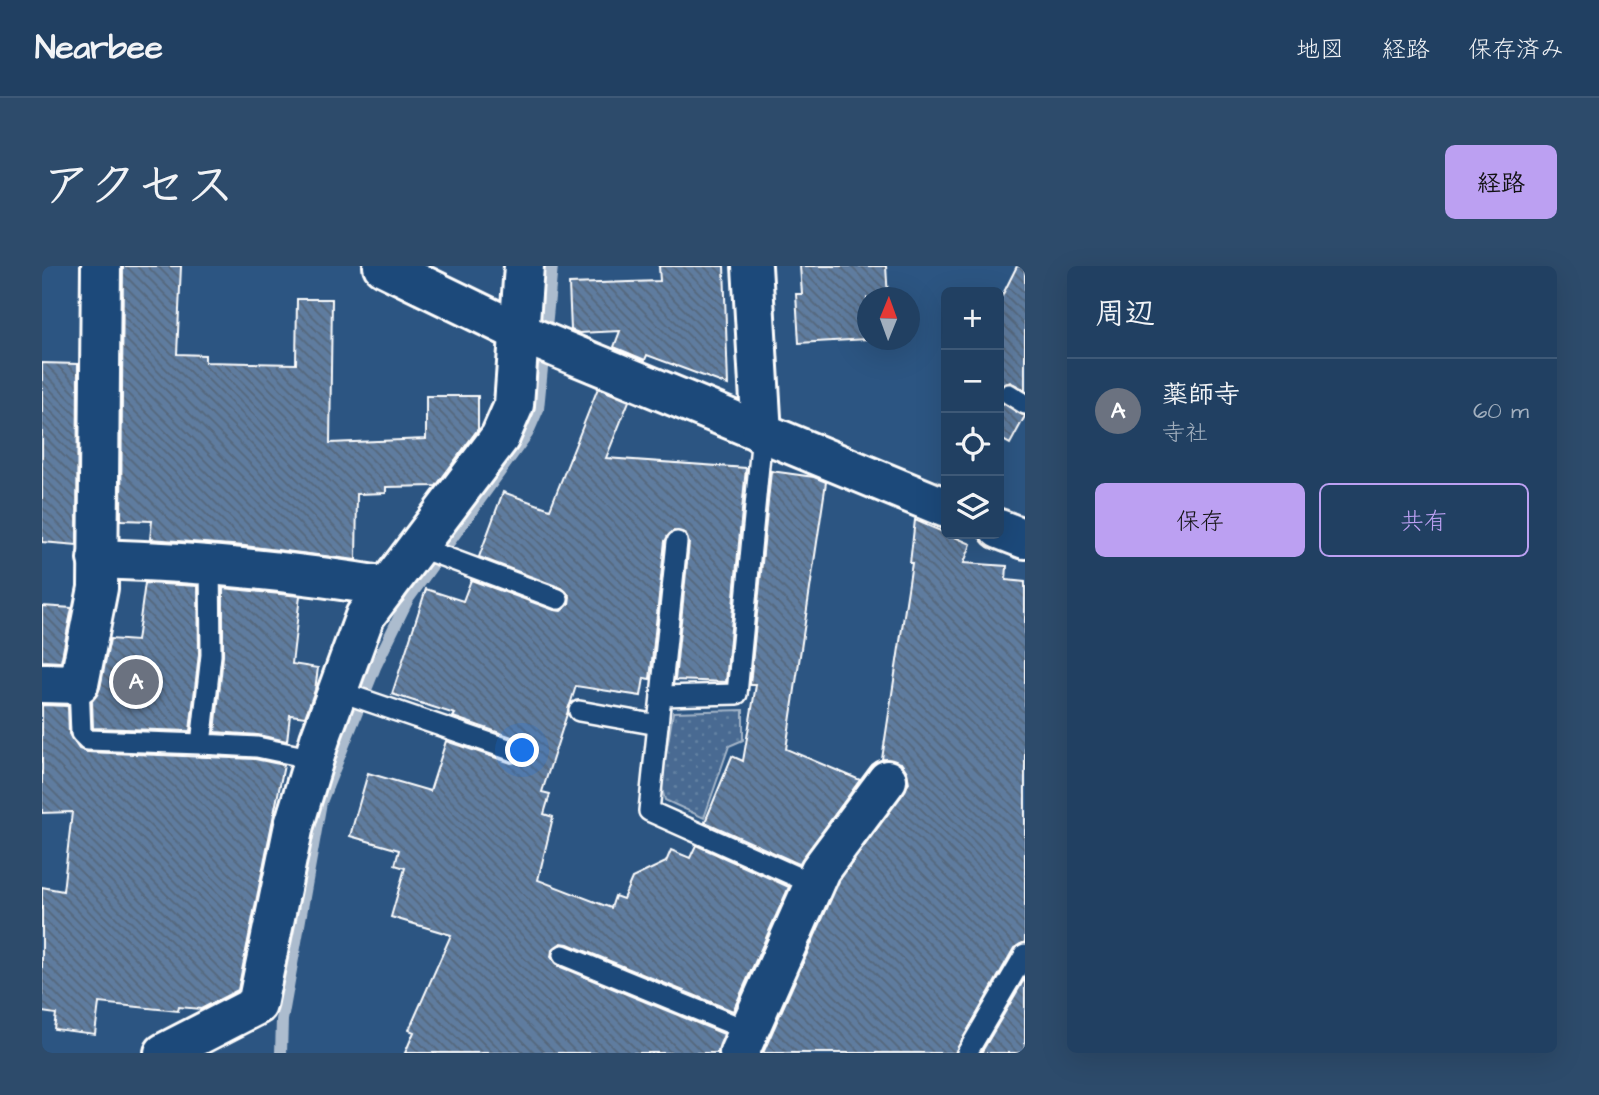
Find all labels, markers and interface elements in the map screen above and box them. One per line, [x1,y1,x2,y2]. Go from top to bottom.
text: Nearbee [35,25,163,71]
text: 地図 [1296,33,1344,67]
text: 経路 [1382,33,1430,67]
text: 保存済み [1468,33,1564,67]
button: 経路 [1445,145,1557,219]
text: アクセス [42,153,235,221]
north arrow [857,287,920,350]
map controls [941,287,1004,539]
button: + [941,287,1004,350]
text: 周辺 [1095,293,1155,335]
button: − [941,350,1004,413]
text: 薬師寺 [1162,377,1240,413]
text: A [1111,395,1125,427]
text: 60 m [1473,395,1529,427]
button: locate [941,413,1004,476]
text: 寺社 [1162,417,1208,449]
button: layers [941,476,1004,539]
button: 保存 [1095,483,1305,557]
button: 共有 [1319,483,1529,557]
pin: A [113,656,159,708]
your location [505,733,539,767]

